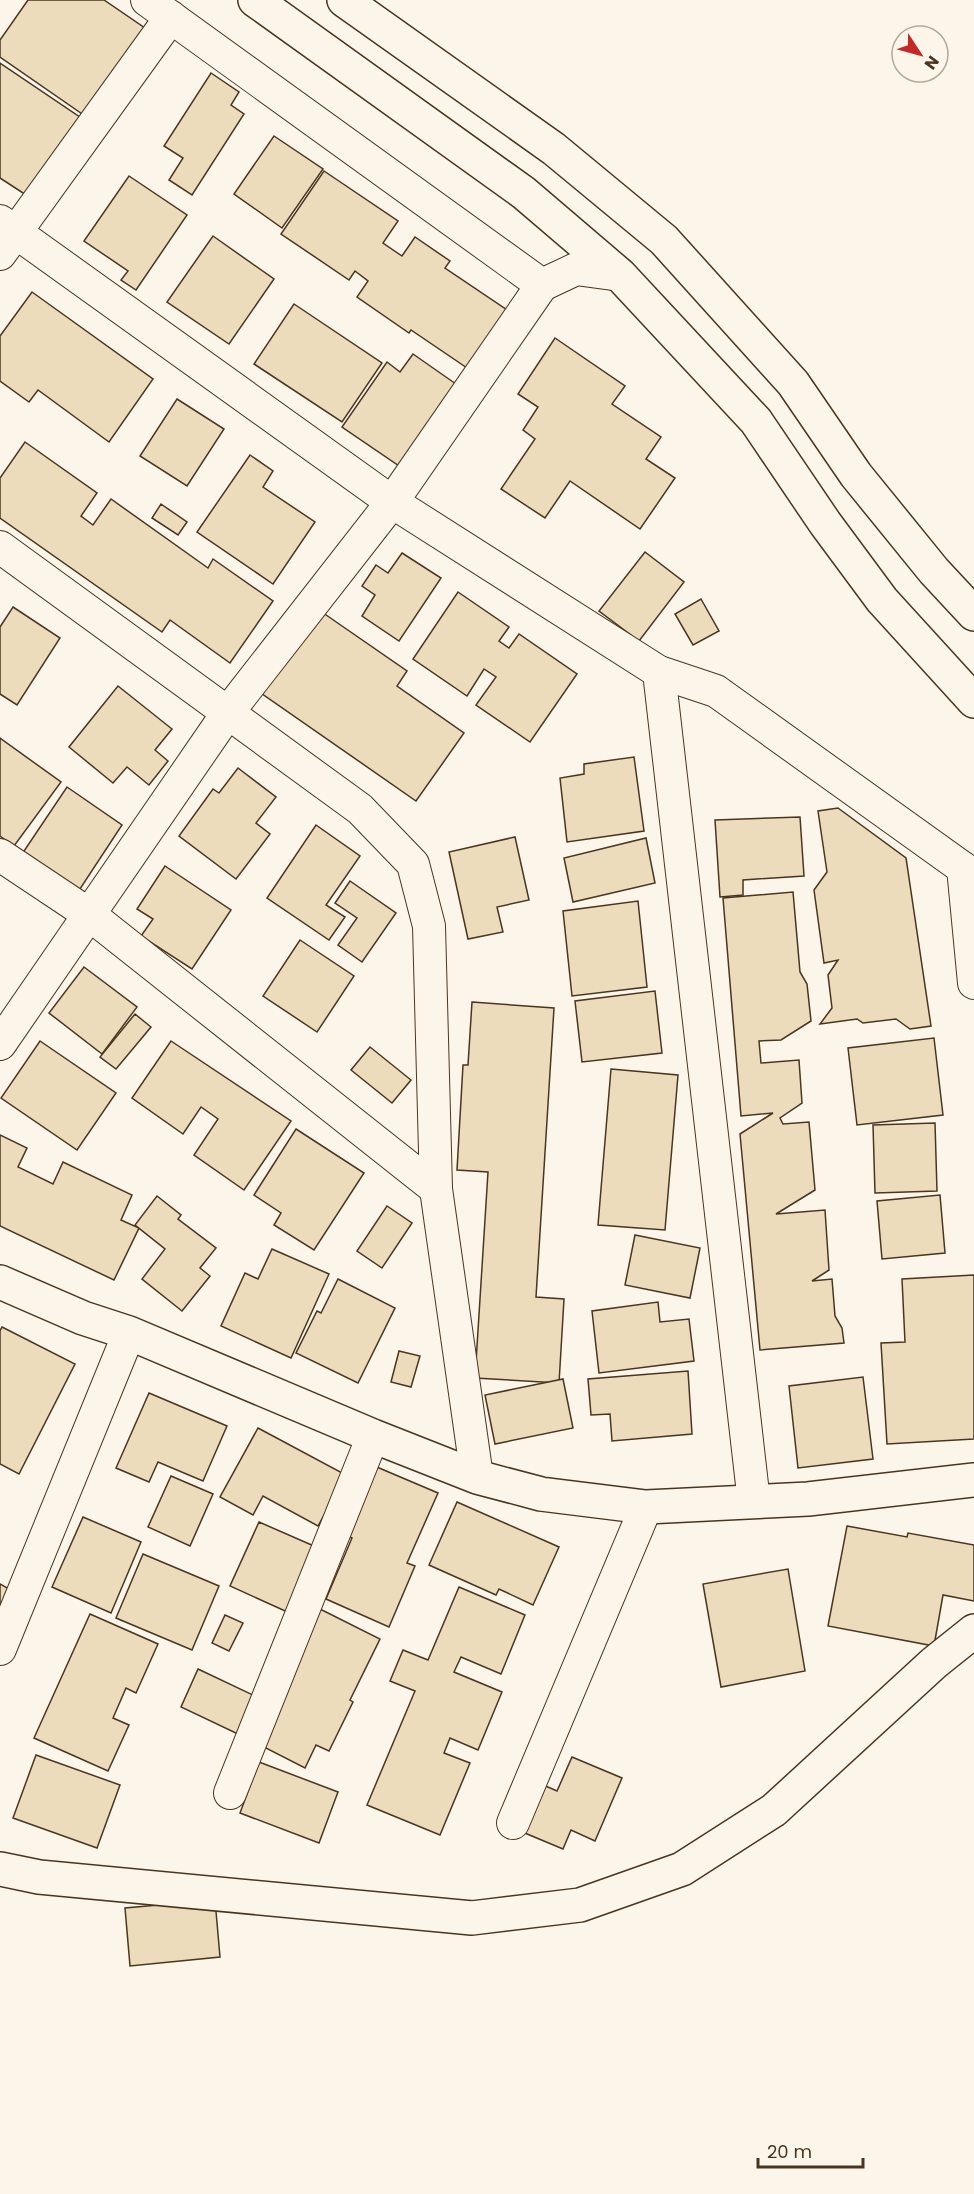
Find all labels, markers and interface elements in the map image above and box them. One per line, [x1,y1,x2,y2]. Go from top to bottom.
north arrow [890,24,950,84]
text: N [919,51,945,74]
scale bar [758,2131,863,2169]
text: 20 m [767,2139,812,2164]

